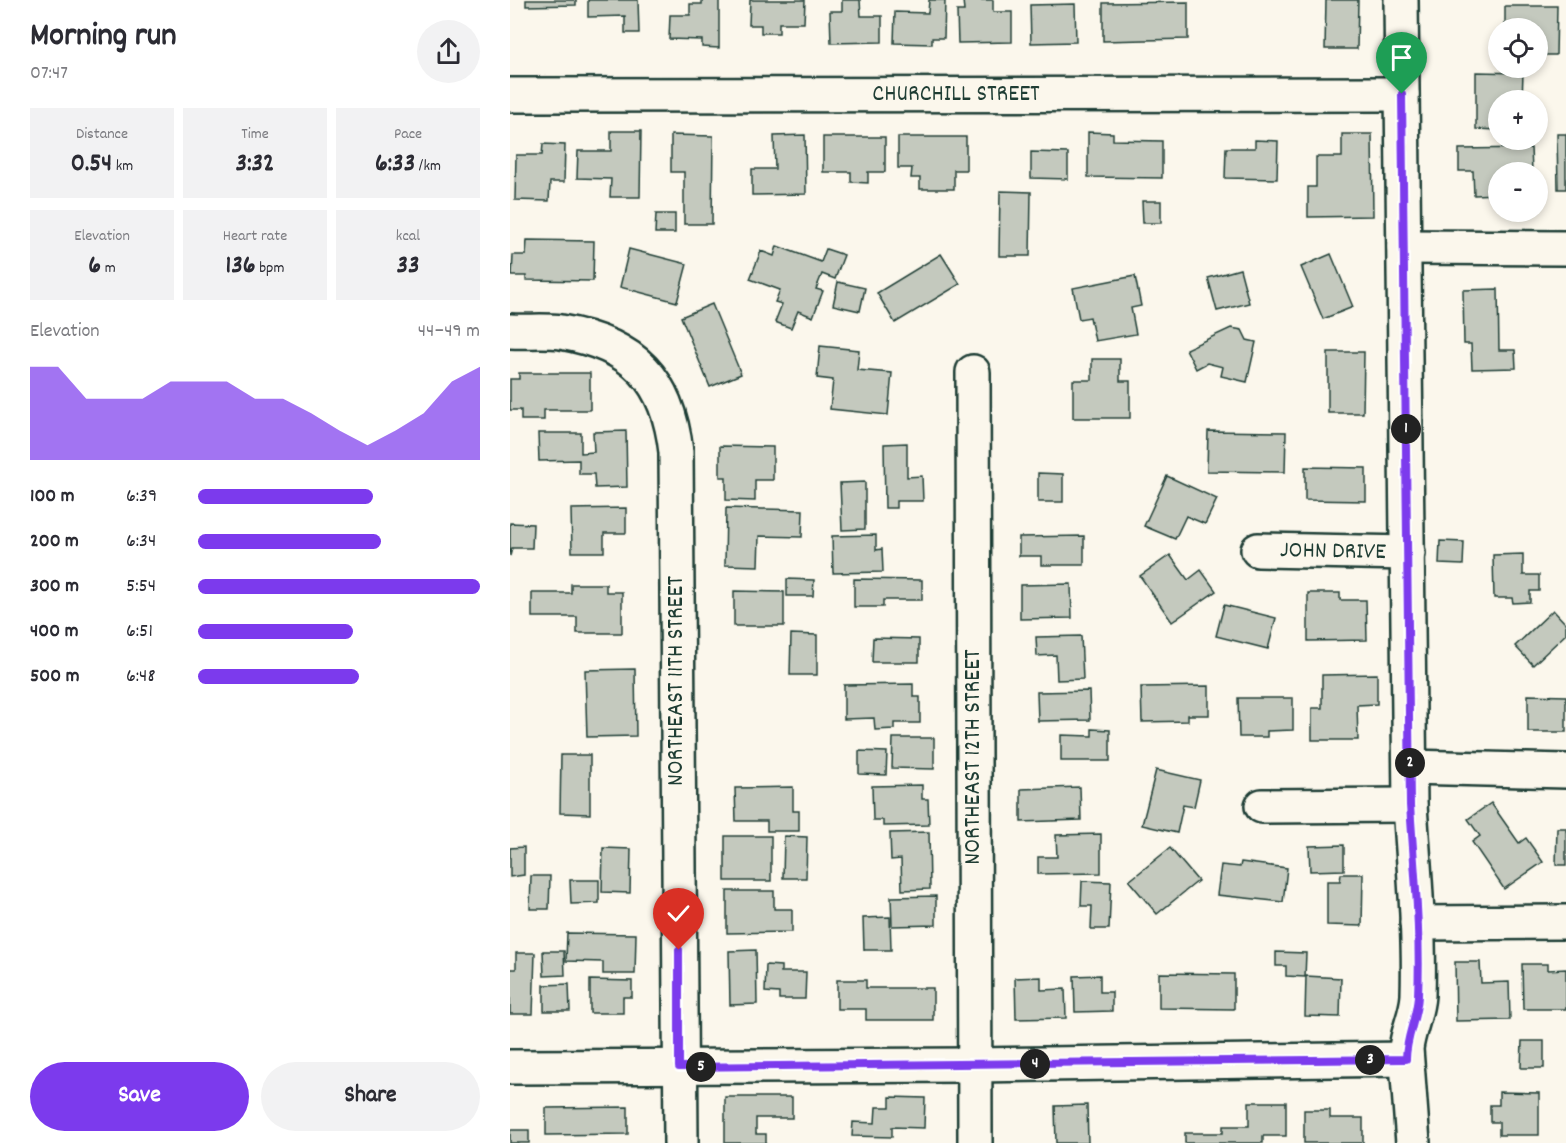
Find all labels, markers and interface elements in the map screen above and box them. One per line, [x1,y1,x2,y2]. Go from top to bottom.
text: Morning run [30,14,177,61]
map controls [1488,18,1548,222]
button: locate [1488,18,1548,78]
button: share [417,20,480,83]
pin [1376,32,1427,94]
icon: arrive [1385,41,1418,74]
text: 07:47 [30,60,68,88]
street label: CHURCHILL STREET [872,78,1040,112]
button: + [1488,90,1548,150]
text: Distance [76,123,128,146]
text: Time [241,123,269,146]
text: Pace [394,123,422,146]
text: 0.54 [71,146,112,183]
text: 3:32 [236,146,274,183]
text: 6:33 [375,146,415,183]
text: km [112,155,133,178]
text: /km [415,155,441,178]
button: − [1488,162,1548,222]
text: Elevation [74,225,130,248]
text: Heart rate [223,225,287,248]
text: kcal [396,225,420,248]
text: 6 [88,248,101,285]
text: 136 [226,248,256,285]
text: 33 [396,248,420,285]
text: m [101,257,116,280]
text: bpm [256,257,284,280]
text: Elevation [30,318,100,346]
text: 44–49 m [418,318,480,346]
pin: 1 [1391,414,1421,444]
text: 1 [1404,417,1408,440]
text: 100 m [30,483,75,511]
text: 6:39 [126,483,157,511]
text: 200 m [30,528,79,556]
text: 6:34 [126,528,156,556]
street label: JOHN DRIVE [1280,534,1386,570]
text: 300 m [30,573,79,601]
text: 5:54 [126,573,156,601]
street label: NORTHEAST 11TH STREET [660,576,694,786]
text: 400 m [30,618,78,646]
text: 6:51 [126,618,153,646]
street label: NORTHEAST 12TH STREET [957,649,991,865]
text: 500 m [30,663,79,691]
text: 6:48 [126,663,155,691]
pin: 2 [1395,748,1425,778]
text: 2 [1407,751,1414,774]
pin [653,888,704,950]
icon: check [662,897,695,930]
pin: 3 [1355,1045,1385,1075]
text: 3 [1366,1048,1374,1071]
pin: 4 [1020,1049,1050,1079]
pin: 5 [686,1052,716,1082]
text: 4 [1032,1052,1038,1075]
text: 5 [697,1055,705,1078]
button: Save [30,1062,249,1131]
button: Share [261,1062,480,1131]

